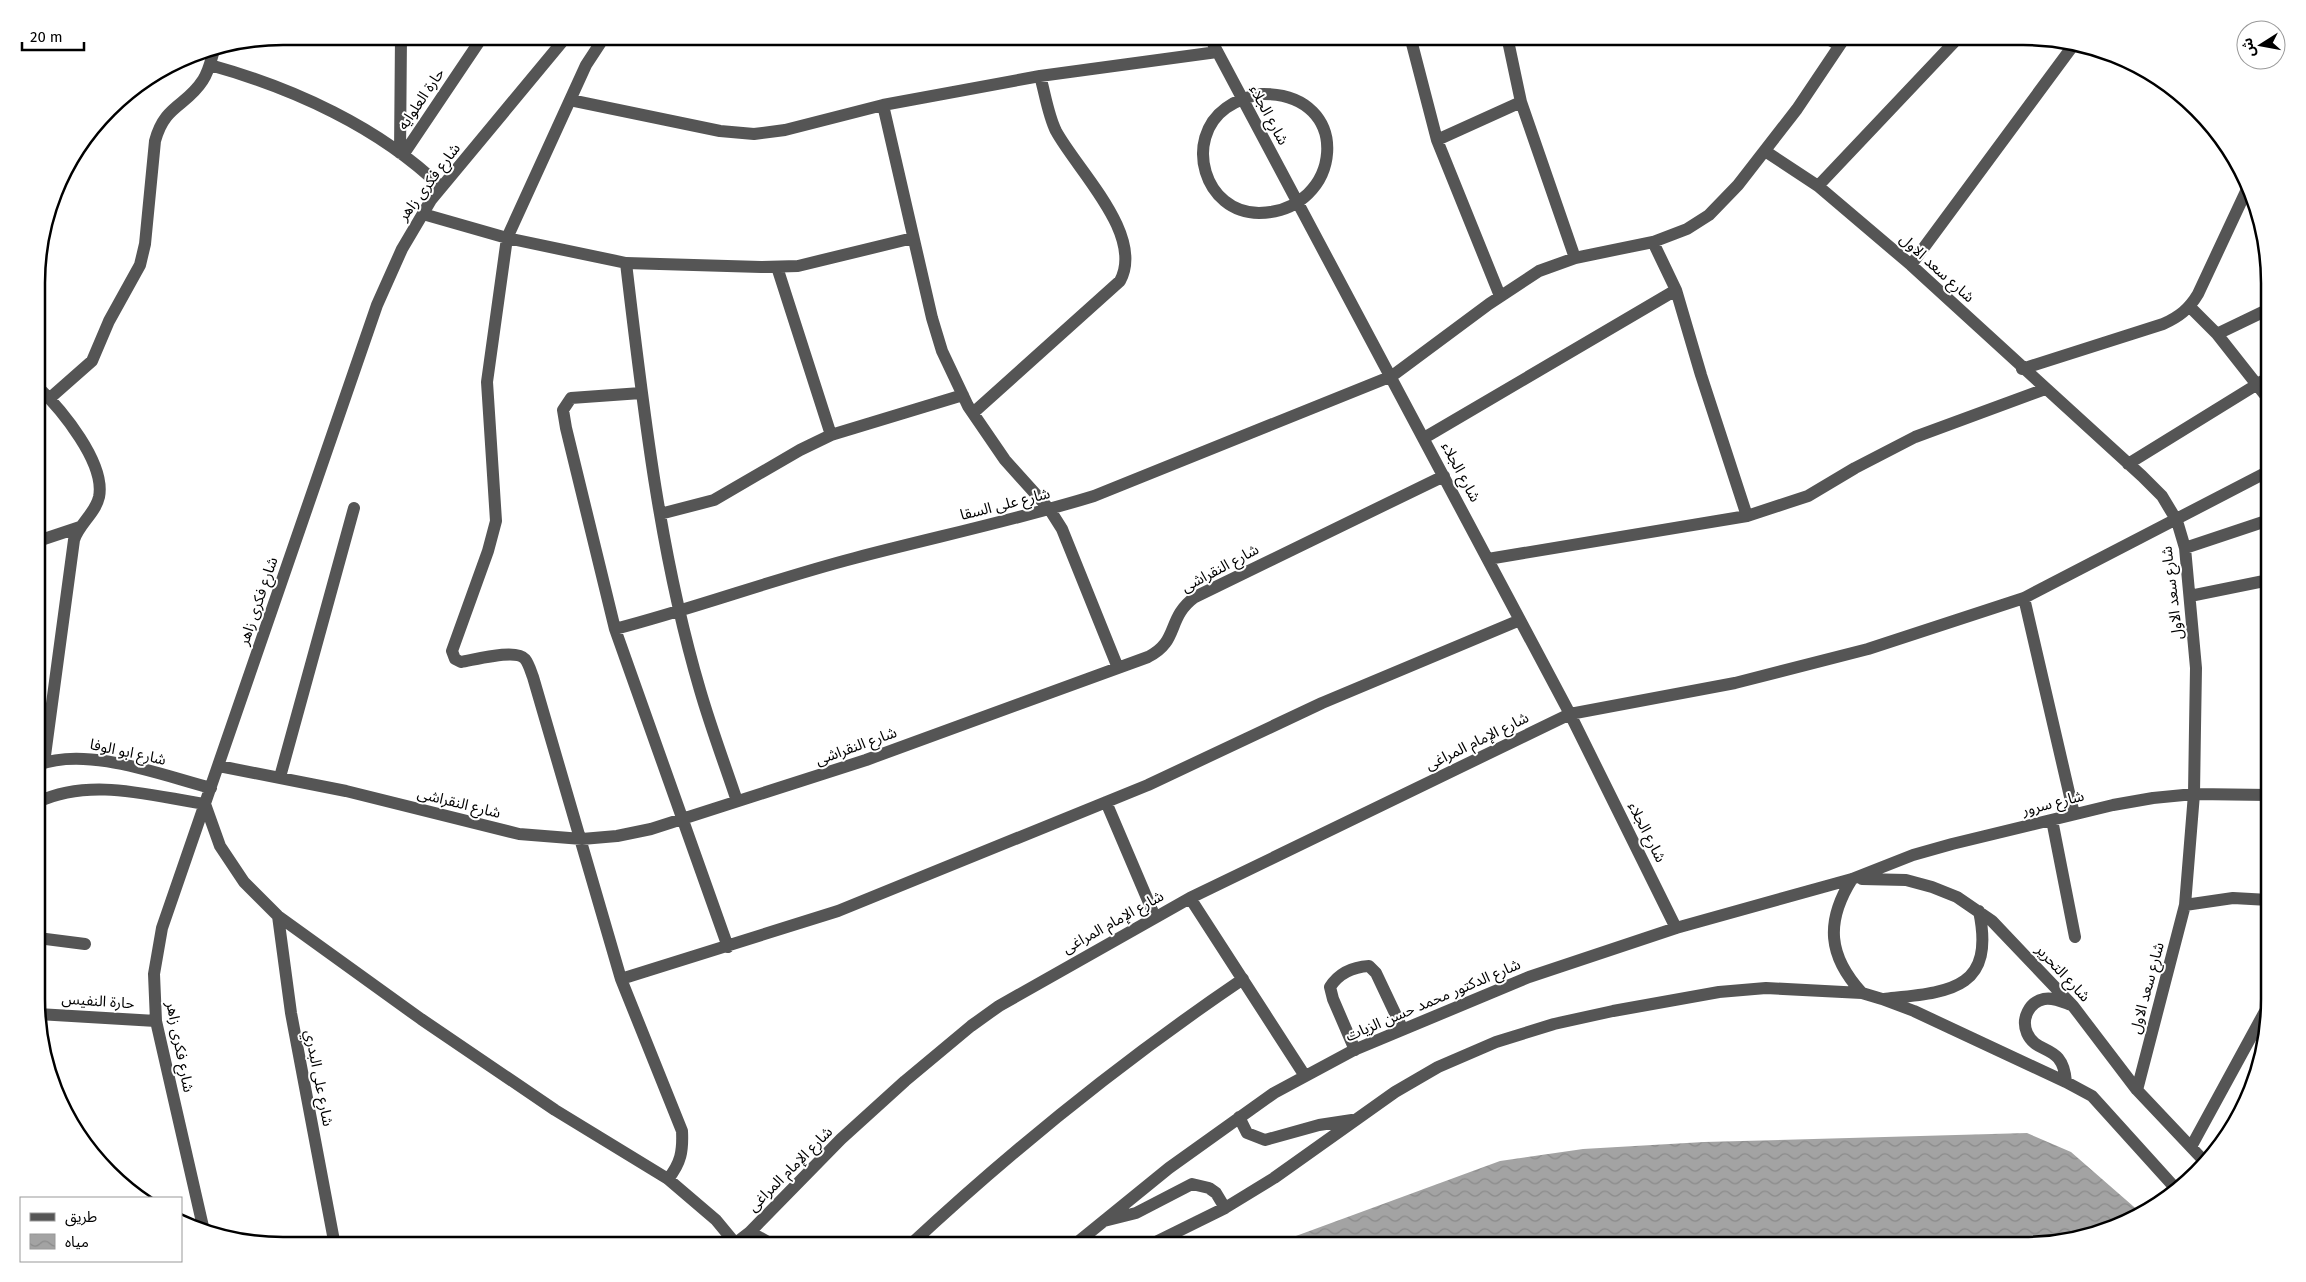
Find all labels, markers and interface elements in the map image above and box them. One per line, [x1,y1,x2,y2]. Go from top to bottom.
scale bar [22,20,85,52]
north arrow [2236,20,2286,70]
text: 20 m [30,28,63,46]
text: ش [2239,36,2259,58]
street label: حارة العلوايه [394,65,448,133]
street label: شارع الجلاء [1243,82,1292,150]
street label: شارع فكرى زاهر [393,140,466,227]
street label: شارع سعد الاول [1894,230,1978,309]
street label: شارع الجلاء [1435,439,1484,507]
street label: شارع على السقا [958,484,1053,527]
street label: شارع النقراشى [1178,540,1263,599]
street label: شارع سعد الاول [2157,545,2190,641]
street label: شارع فكرى زاهر [234,554,284,649]
street label: شارع الإمام المراغى [1422,708,1533,777]
street label: شارع النقراشى [813,723,900,772]
street label: شارع ابو الوفا [88,735,168,772]
street label: شارع النقراشى [415,784,503,825]
street label: شارع سرور [2019,787,2087,823]
street label: شارع الجلاء [1621,799,1670,867]
street label: شارع الإمام المراغى [1059,887,1168,960]
street label: شارع التحرير [2029,940,2094,1008]
street label: شارع سعد الاول [2126,940,2171,1037]
street label: شارع الدكتور محمد حسن الزيات [1343,955,1525,1048]
street label: حارة النفيس [61,989,135,1013]
street label: شارع فكرى زاهر [159,999,198,1095]
street label: شارع على البدري [298,1028,337,1129]
street label: شارع الإمام المراغى [744,1123,839,1217]
legend [20,1197,182,1262]
text: طريق [65,1208,97,1227]
text: مياه [65,1233,89,1251]

